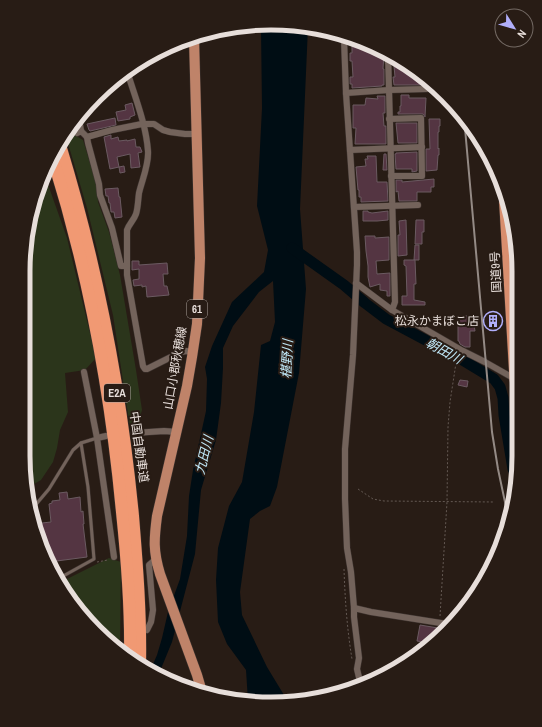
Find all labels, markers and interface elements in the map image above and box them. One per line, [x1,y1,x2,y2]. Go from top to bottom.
north arrow [494,8,534,48]
text: N [514,27,530,41]
street label: 国道9号 [487,251,505,293]
road number: 61 [187,300,207,318]
building icon: 松永かまぼこ店 [482,310,504,332]
place label: 松永かまぼこ店 [395,313,479,329]
street label: 山口小郡秋穂線 [160,325,190,411]
water label: 朝田川 [423,334,467,369]
water label: 椹野川 [277,337,297,379]
road number: E2A [104,384,130,402]
street label: 中国自動車道 [126,410,152,484]
water label: 九田川 [191,432,217,476]

